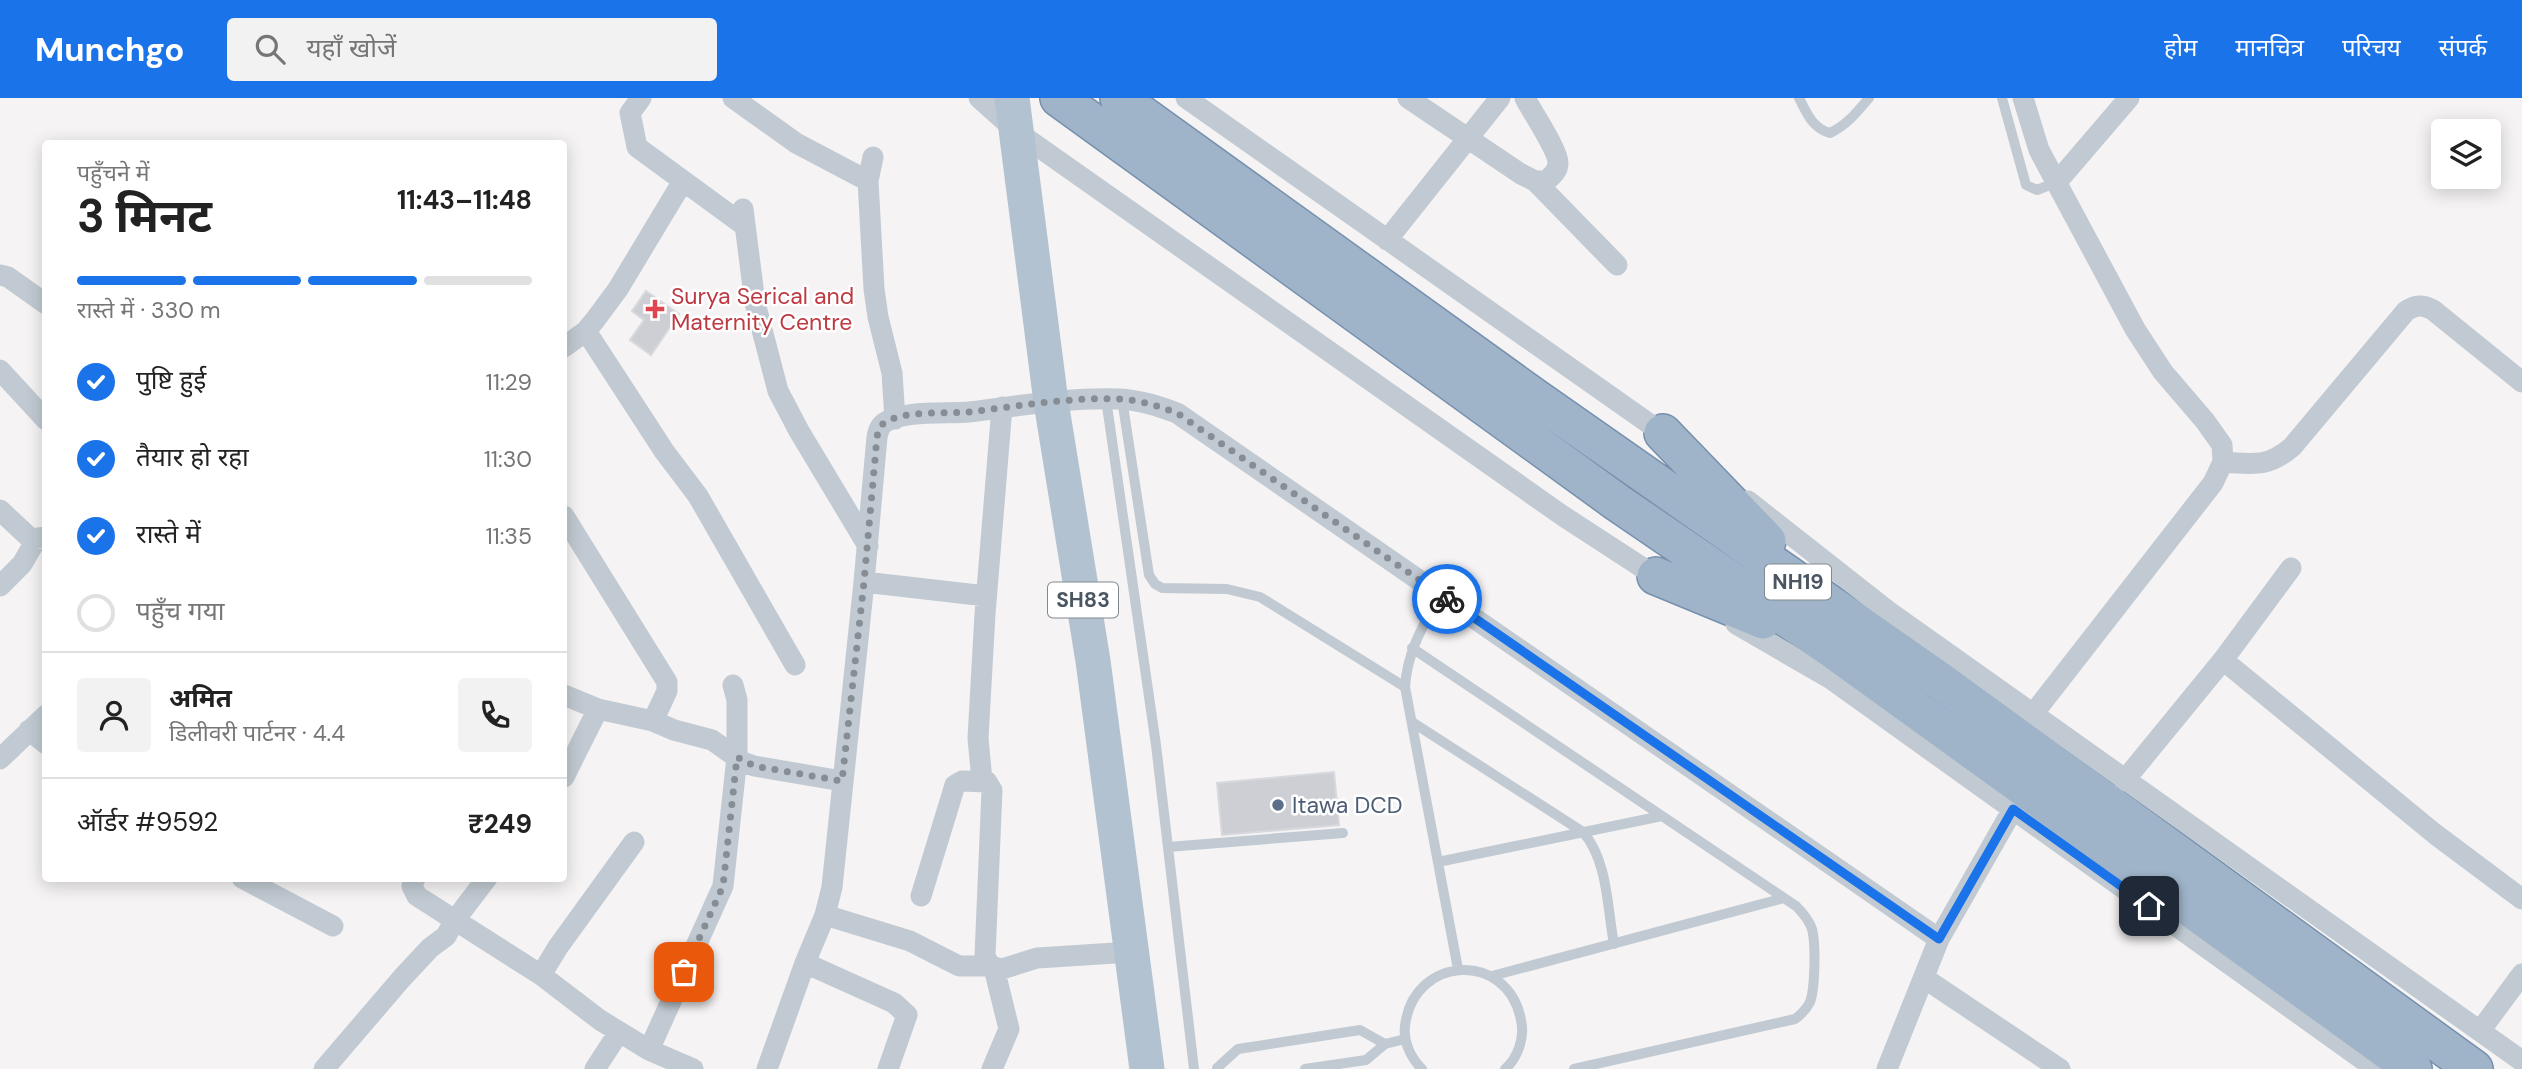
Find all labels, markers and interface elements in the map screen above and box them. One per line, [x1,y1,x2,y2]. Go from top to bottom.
search box [227,18,717,81]
text: Munchgo [35,28,185,71]
icon: search [251,30,289,68]
text: यहाँ खोजें [307,31,396,65]
text: होम [2164,32,2197,63]
text: मानचित्र [2235,32,2304,63]
text: परिचय [2342,32,2401,63]
text: संपर्क [2439,32,2487,63]
map controls [2431,119,2501,189]
button: layers [2431,119,2501,189]
text: पहुँचने में [77,158,150,188]
text: 11:43–11:48 [397,183,532,217]
text: 3 मिनट [77,186,212,246]
place label: Surya Serical and Maternity Centre [671,281,854,337]
text: रास्ते में · 330 m [77,295,221,325]
marker: Surya Serical and Maternity Centre [645,299,665,319]
icon: check [77,363,115,401]
text: पुष्टि हुई [136,363,206,397]
text: 11:29 [486,367,532,397]
icon: check [77,440,115,478]
text: तैयार हो रहा [136,440,249,474]
text: 11:30 [484,444,532,474]
icon: check [77,517,115,555]
text: रास्ते में [136,517,201,551]
text: 11:35 [485,521,532,551]
courier [1412,564,1482,634]
road number: NH19 [1765,564,1831,600]
icon: bike [1428,580,1466,618]
road number: SH83 [1048,582,1118,618]
text: पहुँच गया [136,594,224,628]
button: person [77,678,151,752]
button: phone [458,678,532,752]
text: अमित [169,681,232,715]
text: डिलीवरी पार्टनर · 4.4 [169,718,345,748]
place label: Itawa DCD [1292,790,1403,820]
marker: Itawa DCD [1270,797,1286,813]
text: ऑर्डर #9592 [77,805,218,839]
text: ₹249 [468,807,532,841]
pin [2119,876,2179,936]
icon: home [2130,887,2168,925]
pin [654,942,714,1002]
icon: bag [665,953,703,991]

